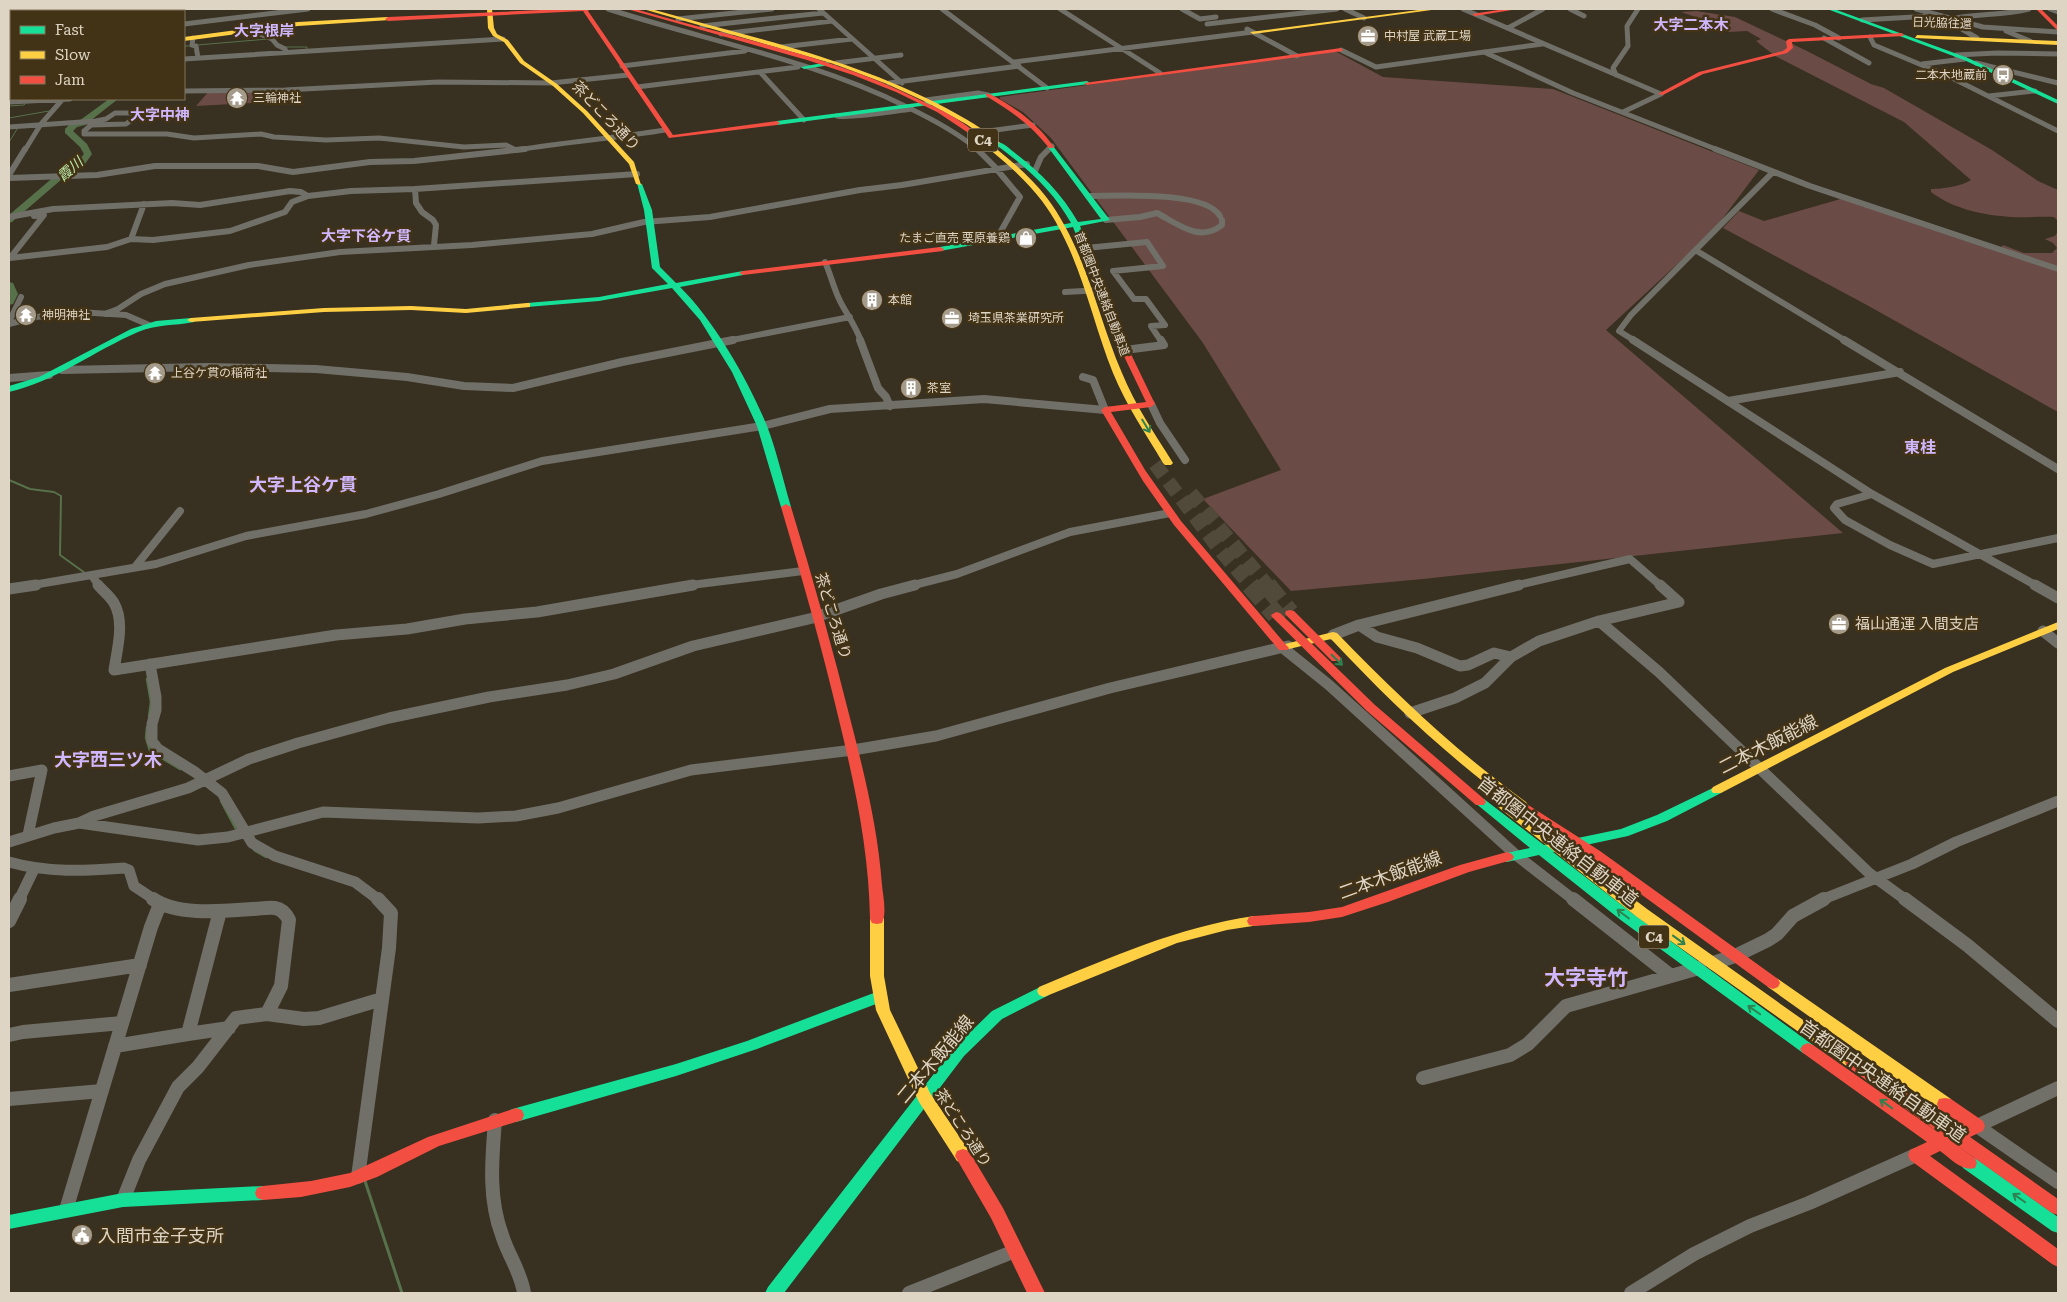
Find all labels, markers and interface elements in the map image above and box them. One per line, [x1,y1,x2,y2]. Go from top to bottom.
legend [10,10,185,100]
street label: 日光脇往還 [1912,15,1972,31]
district label: 大字二本木 [1653,16,1729,34]
text: Fast [55,21,85,39]
district label: 大字根岸 [234,22,294,40]
office icon: 中村屋 武蔵工場 [1356,24,1380,48]
place label: 中村屋 武蔵工場 [1384,29,1471,43]
text: Slow [55,46,91,64]
bus stop icon: 二本木地蔵前 [1991,63,2015,87]
place label: 二本木地蔵前 [1915,68,1987,82]
text: Jam [55,71,85,89]
street label: 茶どころ通り [568,78,644,154]
temple icon: 三輪神社 [225,86,249,110]
place label: 三輪神社 [253,91,301,105]
district label: 大字中神 [130,106,190,124]
road number: C4 [968,128,998,152]
water label: 霞川 [54,152,87,184]
shop icon: たまご直売 栗原養鶏 [1014,226,1038,250]
district label: 大字下谷ケ貫 [321,227,411,245]
street label: 首都圏中央連絡自動車道 [1072,230,1132,358]
place label: たまご直売 栗原養鶏 [899,231,1010,245]
building icon: 本館 [860,288,884,312]
place label: 本館 [888,293,912,307]
temple icon: 神明神社 [14,303,38,327]
office icon: 埼玉県茶業研究所 [940,306,964,330]
place label: 神明神社 [42,308,90,322]
place label: 埼玉県茶業研究所 [968,311,1064,325]
temple icon: 上谷ケ貫の稲荷社 [143,361,167,385]
place label: 上谷ケ貫の稲荷社 [171,366,267,380]
building icon: 茶室 [899,376,923,400]
place label: 茶室 [927,381,951,395]
one-way arrow [1142,419,1152,433]
district label: 東桂 [1904,438,1936,457]
district label: 大字上谷ケ貫 [249,474,357,495]
street label: 茶どころ通り [811,571,855,661]
office icon: 福山通運 入間支店 [1827,612,1851,636]
place label: 福山通運 入間支店 [1855,615,1979,633]
one-way arrow [1331,654,1343,666]
street label: 二本木飯能線 [1715,710,1821,778]
district label: 大字西三ツ木 [54,749,162,770]
street label: 首都圏中央連絡自動車道 [1474,772,1642,910]
street label: 二本木飯能線 [1336,847,1444,903]
one-way arrow [1616,909,1629,920]
road number: C4 [1639,926,1669,949]
one-way arrow [1672,935,1686,945]
district label: 大字寺竹 [1544,966,1628,990]
one-way arrow [1747,1005,1761,1015]
street label: 二本木飯能線 [892,1011,978,1107]
street label: 首都圏中央連絡自動車道 [1796,1016,1970,1146]
street label: 茶どころ通り [931,1086,995,1170]
one-way arrow [1879,1099,1893,1109]
one-way arrow [2012,1193,2026,1203]
public building icon: 入間市金子支所 [70,1223,94,1247]
place label: 入間市金子支所 [98,1225,224,1246]

